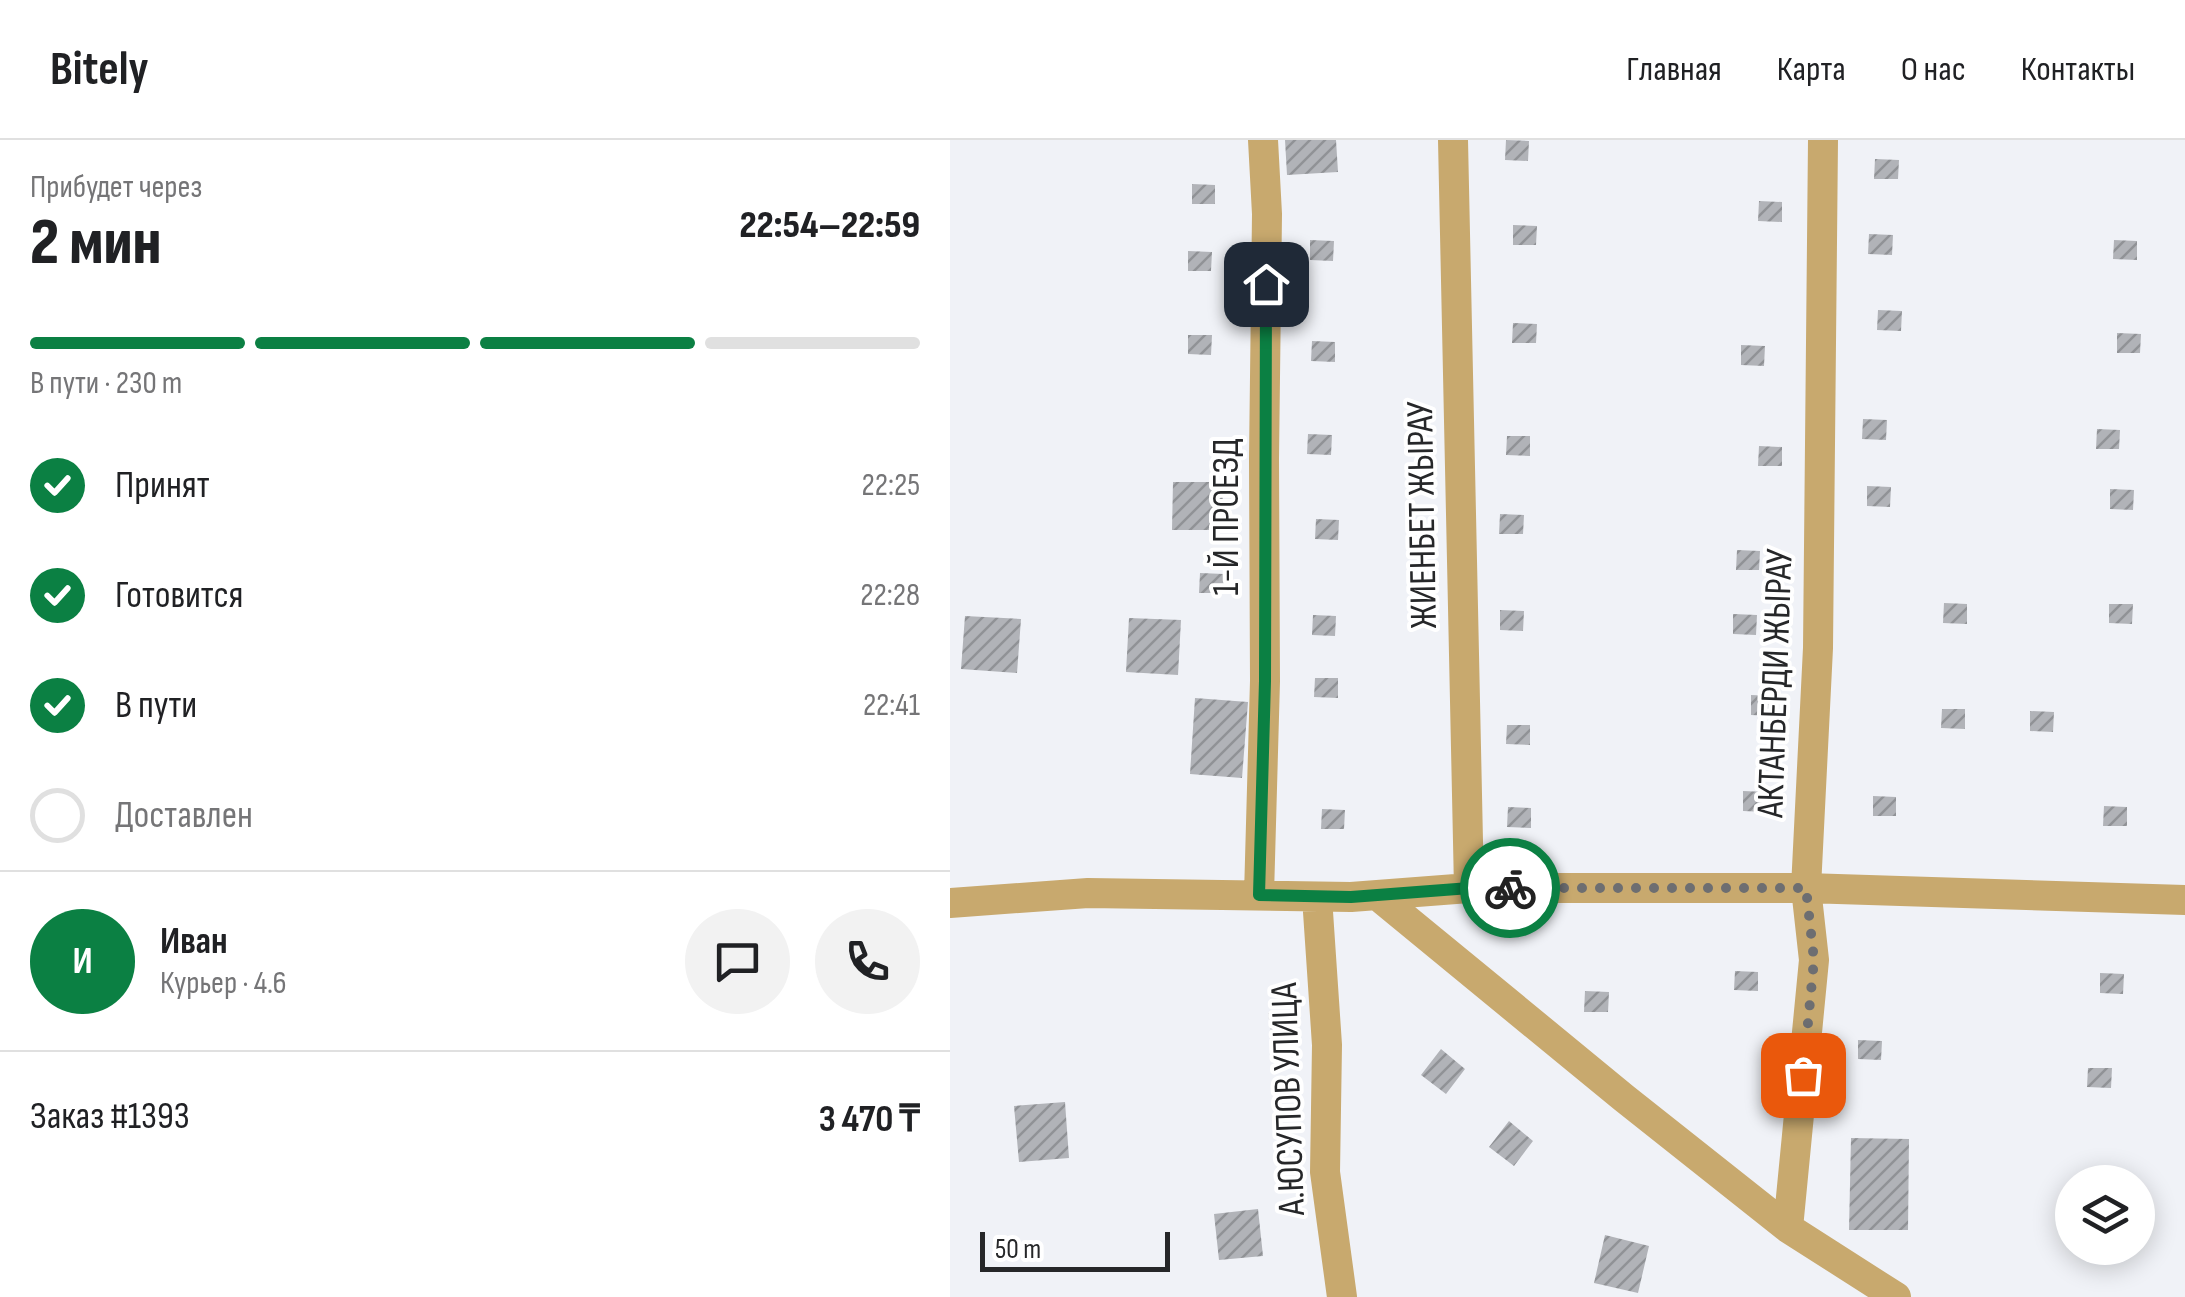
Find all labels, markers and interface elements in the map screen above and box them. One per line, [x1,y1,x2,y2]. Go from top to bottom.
text: Bitely [50,41,148,98]
text: Главная [1626,48,1722,91]
text: Карта [1777,48,1846,91]
text: О нас [1901,48,1966,91]
text: Контакты [2021,48,2135,91]
text: Прибудет через [30,168,202,207]
text: 22:54–22:59 [739,203,920,248]
text: 2 мин [30,205,162,283]
pin [1224,242,1309,327]
icon: home [1239,257,1294,312]
text: В пути · 230 m [30,364,182,403]
street label: ЖИЕНБЕТ ЖЫРАУ [1398,401,1447,629]
street label: 1-Й ПРОЕЗД [1204,438,1249,596]
icon: check [30,458,85,513]
text: Принят [115,463,210,508]
text: 22:25 [862,466,920,505]
street label: АКТАНБЕРДИ ЖЫРАУ [1748,548,1803,819]
icon: check [30,568,85,623]
text: Готовится [115,573,244,618]
text: 22:28 [860,576,920,615]
icon: check [30,678,85,733]
text: В пути [115,683,197,728]
text: 22:41 [863,686,920,725]
text: Доставлен [115,793,253,838]
courier [1460,838,1560,938]
icon: bike [1483,861,1538,916]
button: chat [685,909,790,1014]
button: phone [815,909,920,1014]
text: Иван [160,919,228,964]
text: И [72,939,93,984]
text: Курьер · 4.6 [160,964,286,1003]
street label: А.ЮСУПОВ УЛИЦА [1262,981,1315,1217]
pin [1761,1033,1846,1118]
icon: bag [1776,1048,1831,1103]
text: Заказ #1393 [30,1094,190,1139]
text: 3 470 ₸ [819,1097,920,1142]
map controls [2055,1165,2155,1265]
button: layers [2055,1165,2155,1265]
scale bar [980,1227,1170,1272]
text: 50 m [995,1233,1041,1266]

